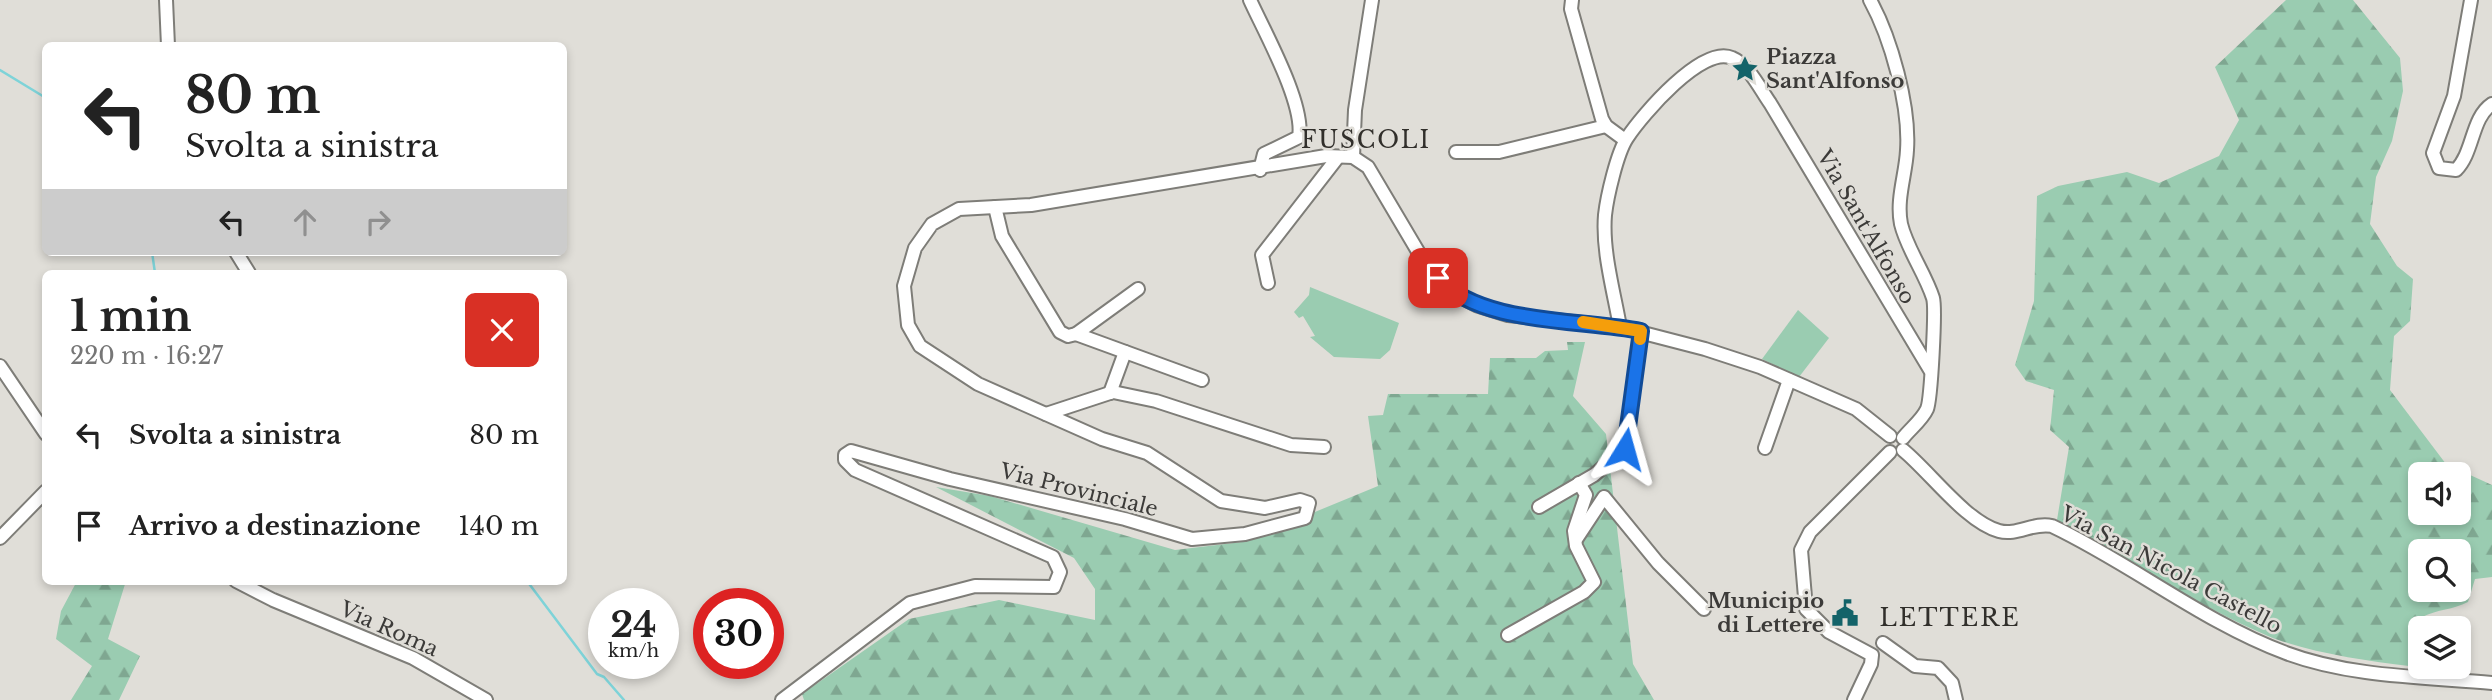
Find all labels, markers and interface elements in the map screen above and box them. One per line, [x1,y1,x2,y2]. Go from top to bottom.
place label: Piazza Sant'Alfonso [1766,44,1905,94]
place icon: Piazza Sant'Alfonso [1730,54,1760,84]
text: 80 m [185,65,320,126]
icon: left [70,70,161,161]
text: Svolta a sinistra [185,126,438,166]
district label: FUSCOLI [1301,126,1431,154]
street label: Via Sant'Alfonso [1811,144,1921,309]
icon: left [213,203,251,241]
icon: ahead [286,203,324,241]
icon: right [359,203,397,241]
pin [1408,248,1468,308]
icon: arrive [1419,259,1457,297]
text: 1 min [70,290,192,342]
button: close [465,293,539,367]
text: 220 m · 16:27 [70,342,223,370]
position arrow [1588,412,1662,486]
icon: left [70,416,108,454]
text: Svolta a sinistra [129,419,341,451]
text: 80 m [469,419,539,451]
street label: Via Provinciale [996,458,1161,522]
map controls [2408,462,2471,679]
button: sound [2408,462,2471,525]
street label: Via San Nicola Castello [2055,500,2286,639]
icon: arrive [70,507,108,545]
text: Arrivo a destinazione [129,510,421,542]
text: 140 m [458,510,539,542]
button: search [2408,539,2471,602]
speed limit sign: 30 [693,588,784,679]
place label: Municipio di Lettere [1707,588,1824,638]
street label: Via Roma [335,595,443,662]
public building icon: Municipio di Lettere [1830,598,1860,628]
text: 24 [610,603,657,646]
district label: LETTERE [1879,603,2021,632]
button: layers [2408,616,2471,679]
text: km/h [608,640,659,662]

